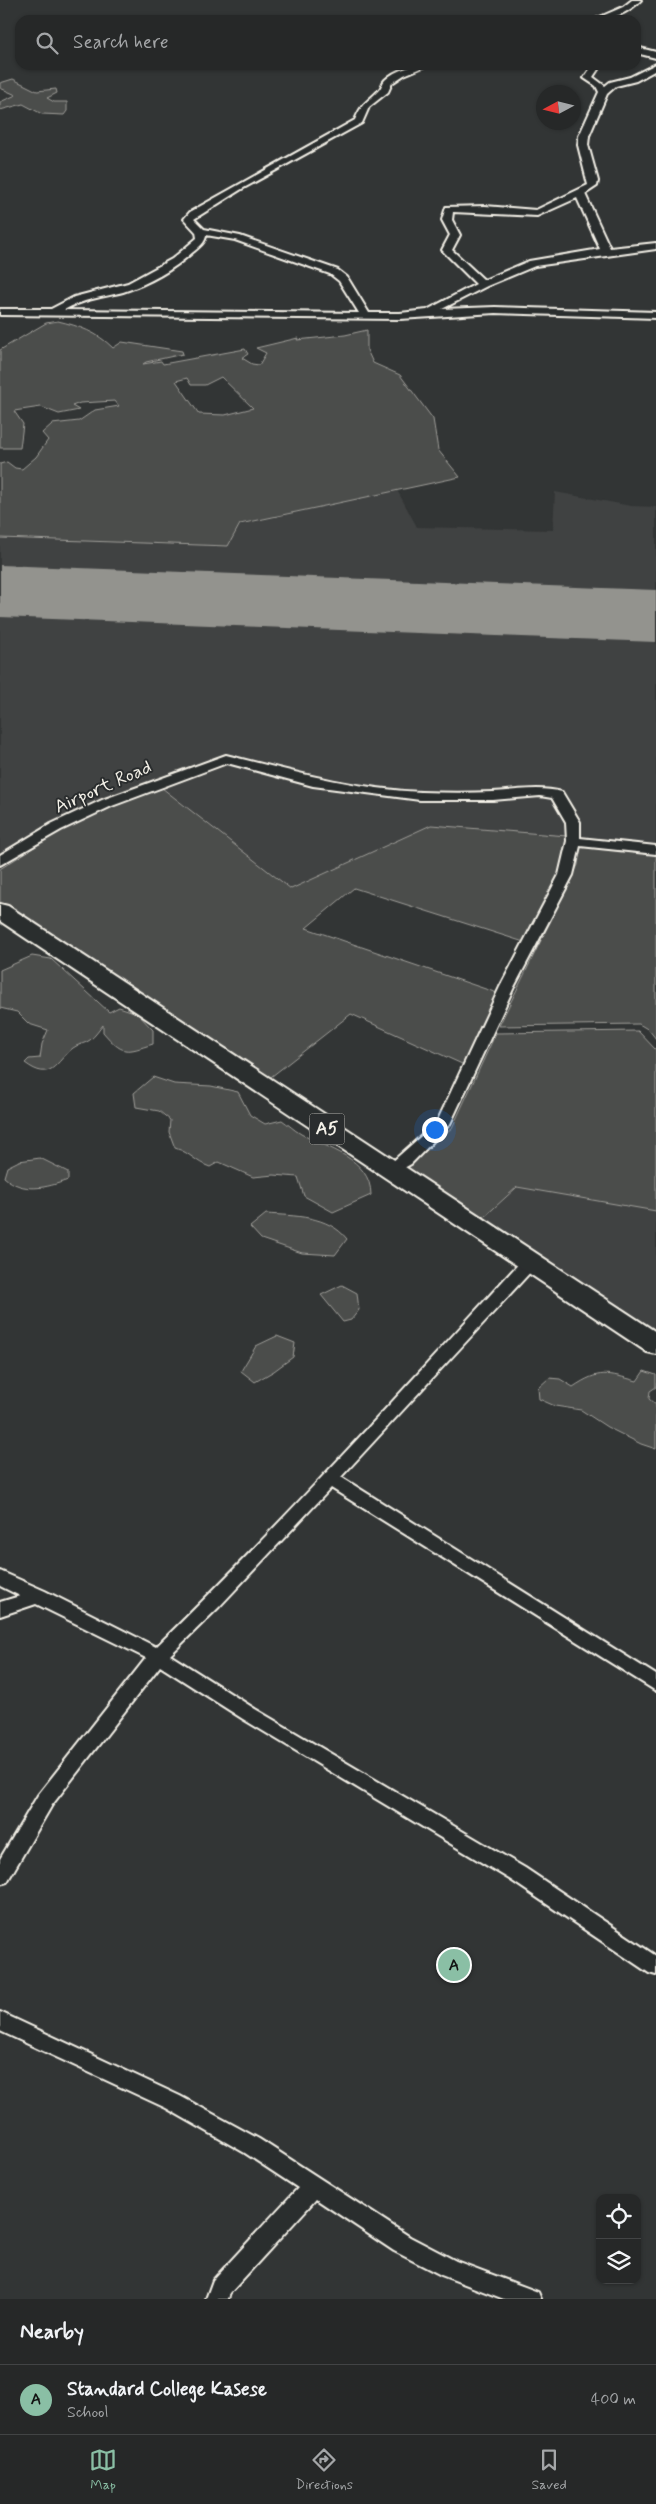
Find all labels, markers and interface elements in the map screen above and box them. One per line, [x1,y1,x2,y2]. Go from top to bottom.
search box [15,15,641,70]
icon: search [33,29,61,57]
text: Search here [73,30,169,55]
north arrow [536,85,581,130]
street label: Airport Road [50,754,156,820]
road number: A5 [310,1114,344,1144]
your location [422,1117,448,1143]
pin: A [438,1946,470,1984]
map controls [596,2194,641,2284]
button: locate [596,2194,641,2239]
button: layers [596,2239,641,2284]
text: Nearby [20,2318,84,2346]
text: Standard College Kasese [67,2377,267,2402]
text: A [31,2389,41,2410]
text: 400 m [591,2389,636,2410]
text: School [67,2402,108,2423]
tab: Map [89,2446,117,2494]
tab: Directions [296,2446,353,2494]
tab: Saved [531,2446,567,2494]

